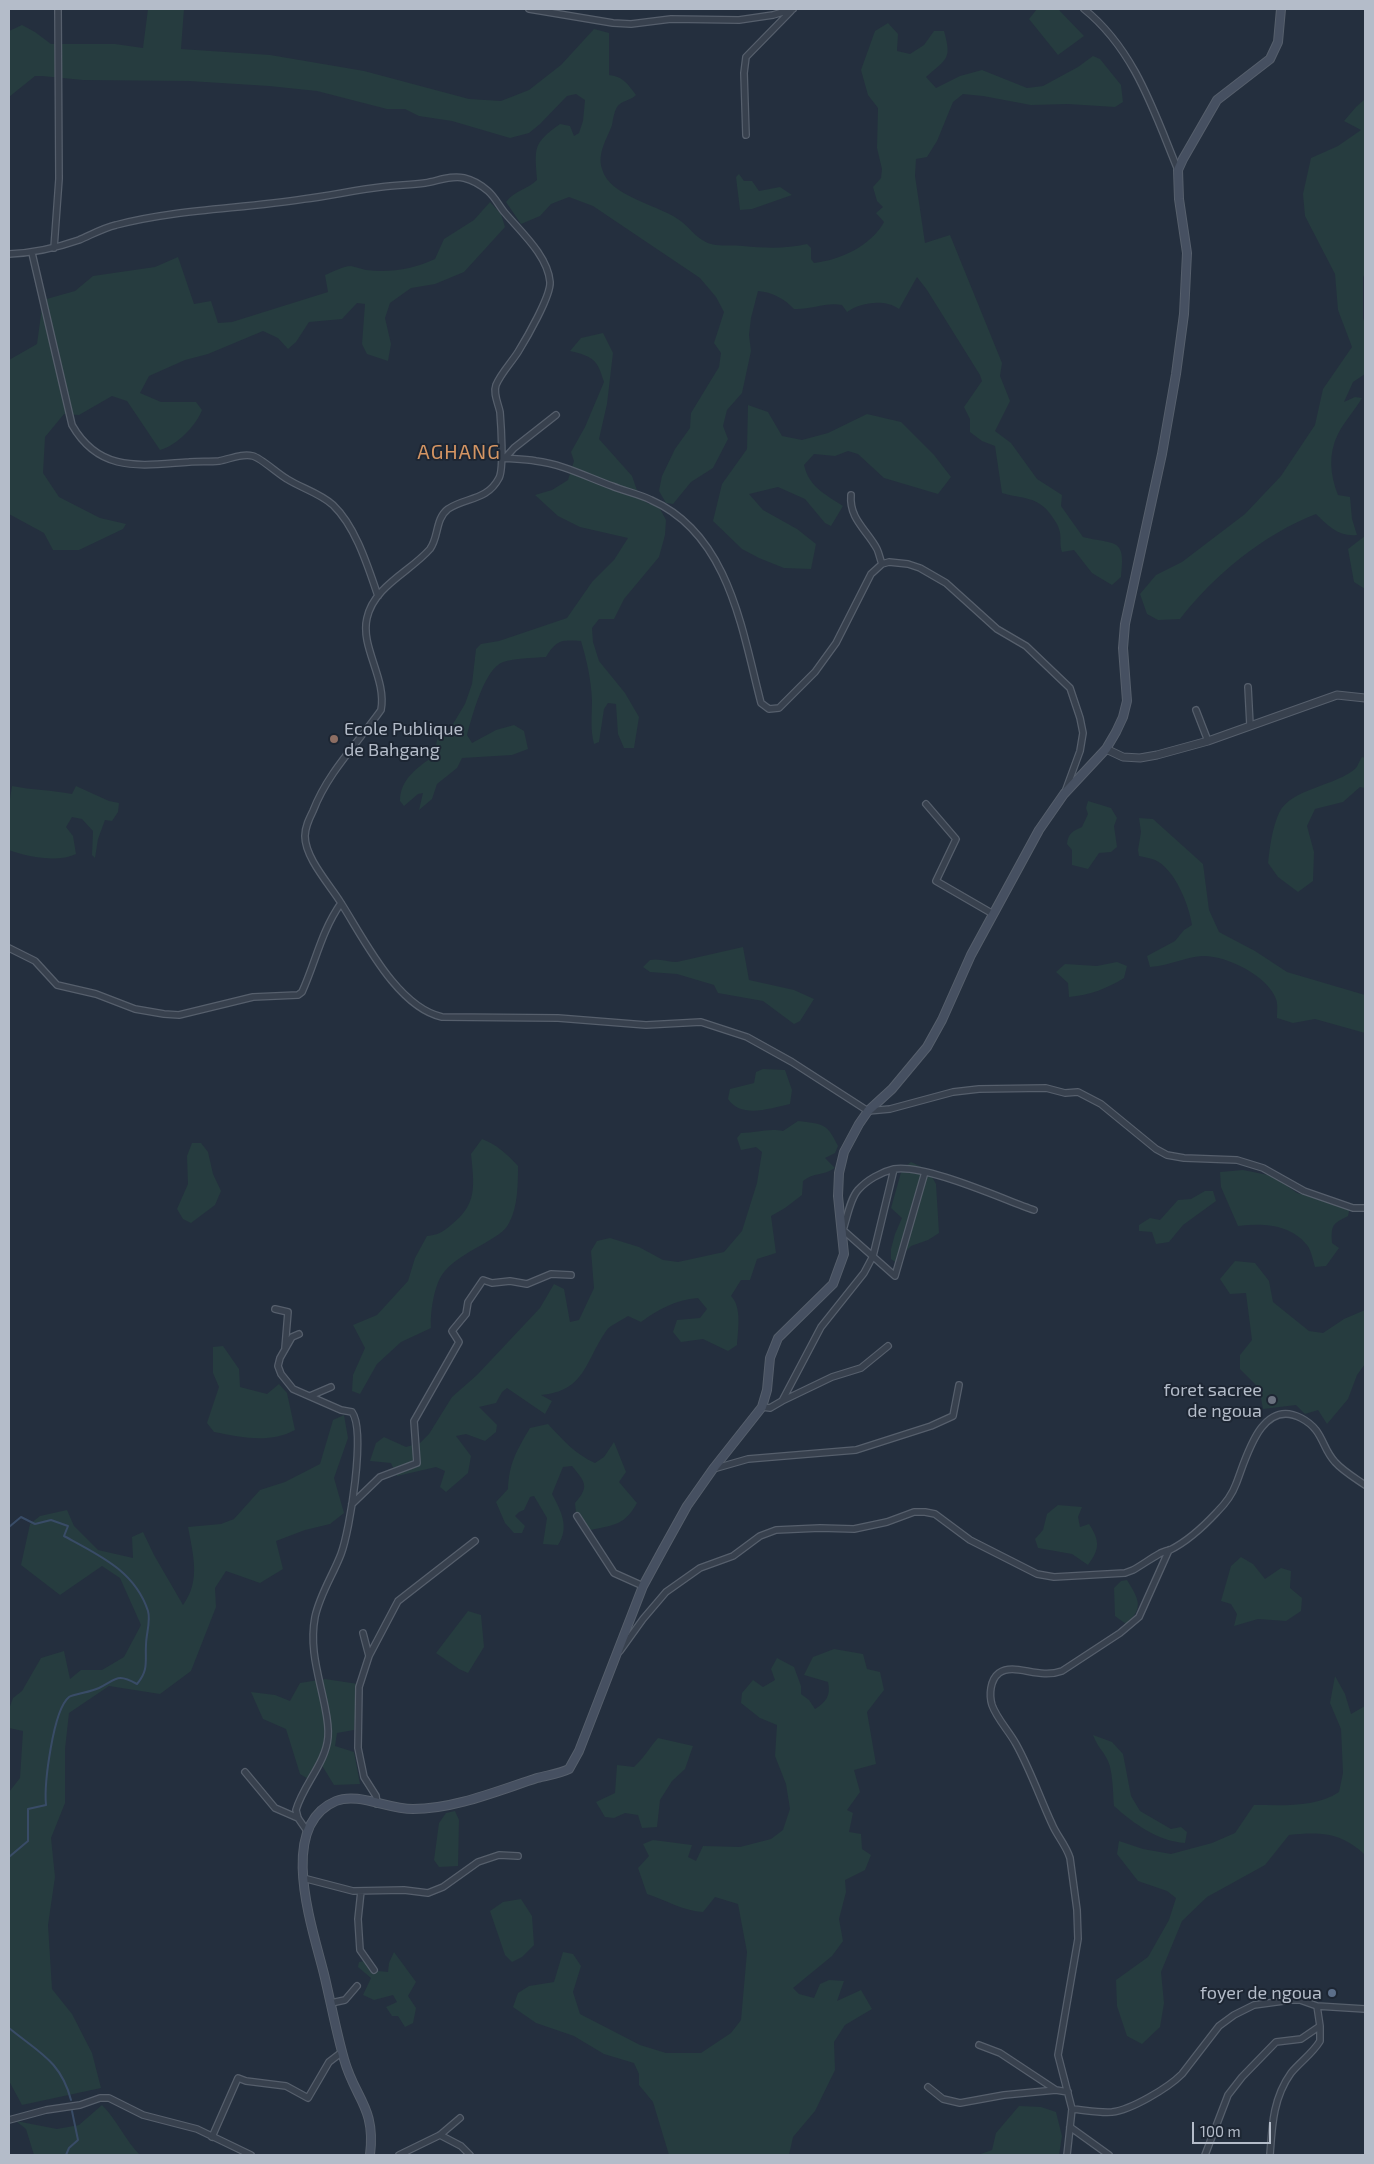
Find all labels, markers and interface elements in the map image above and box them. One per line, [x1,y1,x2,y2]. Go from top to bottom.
district label: AGHANG [417,440,501,464]
place label: Ecole Publique de Bahgang [344,718,463,761]
marker: Ecole Publique de Bahgang [328,733,340,745]
place label: foret sacree de ngoua [1163,1379,1262,1422]
marker: foret sacree de ngoua [1266,1394,1278,1406]
place label: foyer de ngoua [1200,1982,1322,2004]
marker: foyer de ngoua [1326,1987,1338,1999]
scale bar [1194,2112,1273,2144]
text: 100 m [1200,2122,1241,2140]

